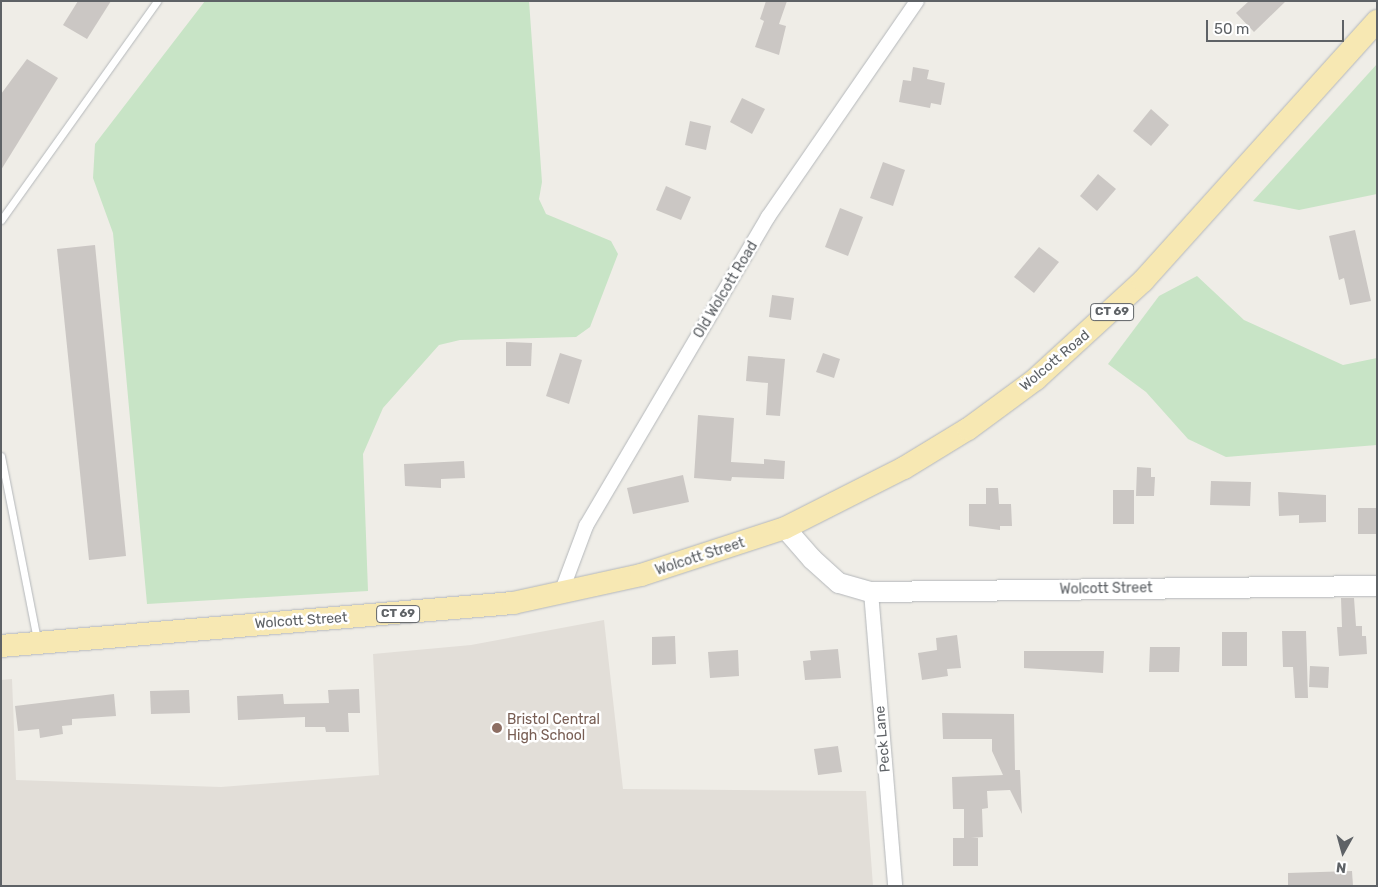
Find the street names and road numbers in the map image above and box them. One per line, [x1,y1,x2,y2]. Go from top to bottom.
street label: Old Wolcott Road [690,238,762,342]
road number: CT 69 [1090,302,1134,322]
street label: Wolcott Road [1017,327,1093,395]
street label: Wolcott Street [653,535,747,579]
street label: Wolcott Street [1059,580,1153,598]
road number: CT 69 [376,604,420,624]
street label: Wolcott Street [254,609,348,633]
street label: Peck Lane [872,705,894,773]

